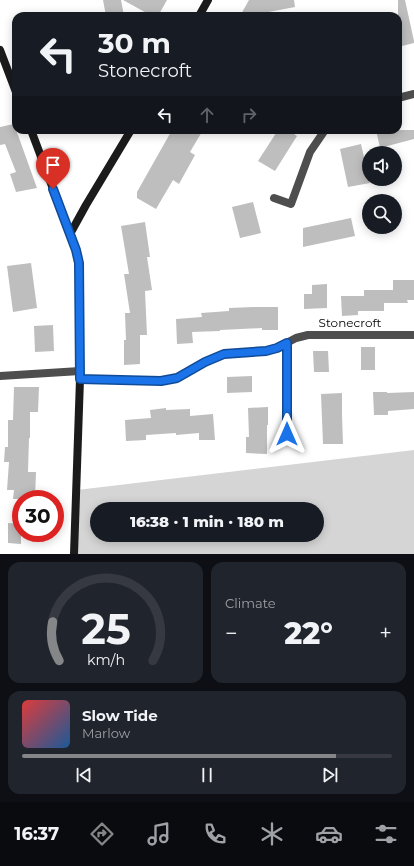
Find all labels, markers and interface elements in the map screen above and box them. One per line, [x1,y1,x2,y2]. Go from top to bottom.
text: 30 m [98,26,171,60]
icon: left [32,28,84,80]
text: Stonecroft [98,60,192,82]
icon: left [154,104,176,126]
icon: ahead [196,104,218,126]
icon: right [238,104,260,126]
map controls [362,146,402,234]
button: sound [362,146,402,186]
pin [36,148,70,189]
icon: arrive [42,154,64,176]
button: search [362,194,402,234]
street label: Stonecroft [319,315,382,330]
position arrow [266,413,308,455]
speed limit sign: 30 [12,490,64,542]
text: 16:38 · 1 min · 180 m [130,512,284,531]
text: Climate [225,595,276,611]
text: 25 [81,603,130,653]
text: 22° [284,615,333,652]
text: − [225,620,238,647]
text: + [379,620,392,647]
text: km/h [86,650,125,668]
text: Slow Tide [82,706,158,725]
text: Marlow [82,725,130,741]
icon: previous [73,764,95,786]
icon: pause [196,764,218,786]
icon: next [319,764,341,786]
icon: directions [88,820,116,848]
icon: music [145,820,173,848]
icon: phone [201,820,229,848]
icon: climate [258,820,286,848]
icon: car [315,820,343,848]
icon: filters [372,820,400,848]
text: 16:37 [14,823,59,845]

